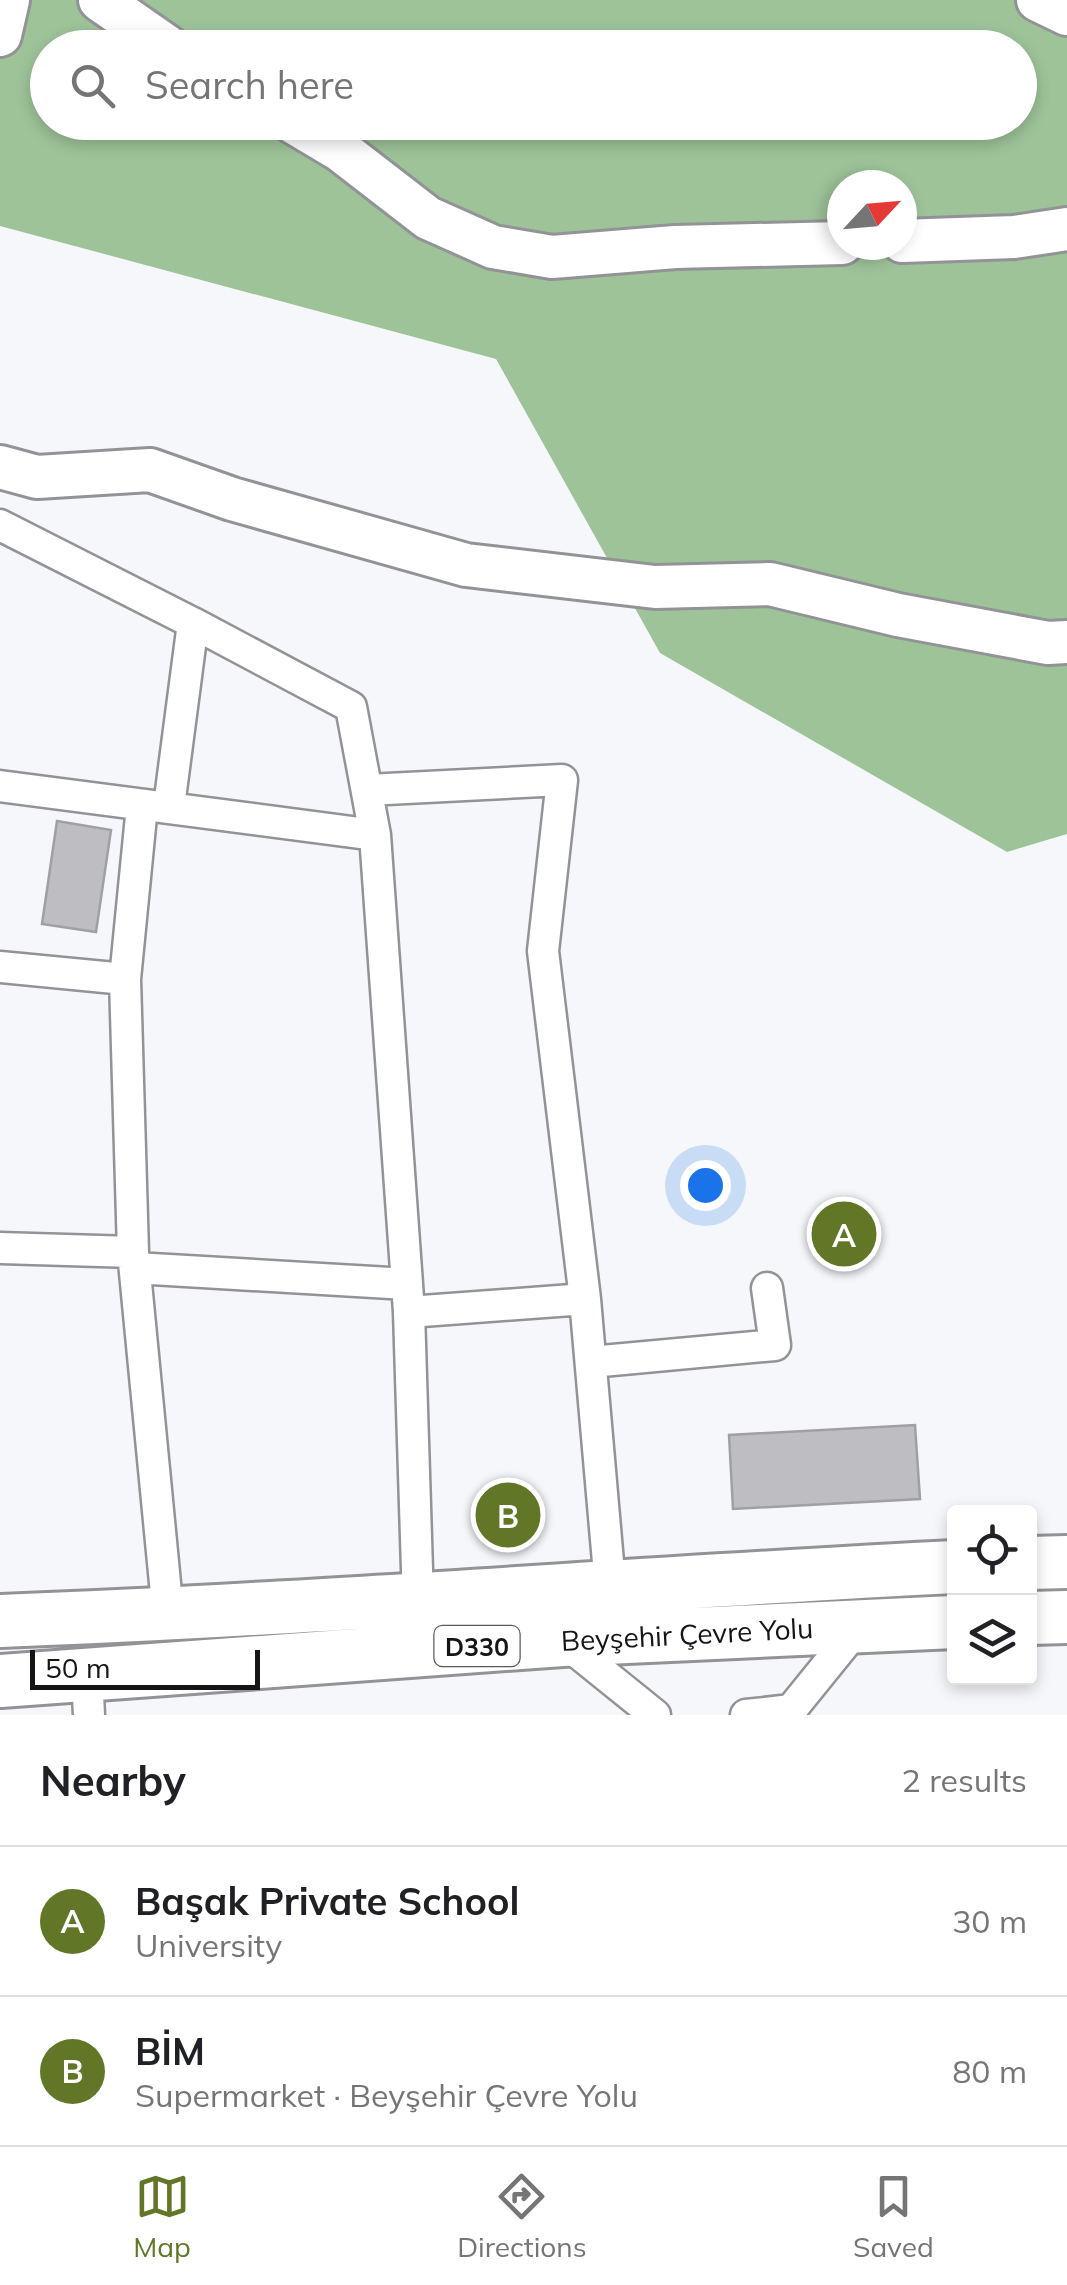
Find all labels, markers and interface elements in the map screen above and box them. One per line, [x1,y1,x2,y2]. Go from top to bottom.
search box [30,30,1037,140]
icon: search [65,58,120,113]
text: Search here [145,61,354,109]
north arrow [827,170,917,260]
your location [680,1160,731,1211]
pin: A [812,1196,876,1272]
pin: B [476,1478,540,1552]
map controls [947,1505,1037,1685]
button: locate [947,1505,1037,1595]
button: layers [947,1595,1037,1685]
street label: Beyşehir Çevre Yolu [560,1610,814,1658]
road number: D330 [434,1626,520,1666]
scale bar [30,1645,260,1690]
text: 50 m [45,1650,111,1685]
text: Nearby [40,1754,186,1807]
text: 2 results [902,1760,1027,1800]
text: Başak Private School [135,1877,519,1925]
text: A [60,1901,85,1941]
text: 30 m [952,1901,1027,1941]
text: University [135,1925,282,1965]
text: BİM [135,2027,205,2075]
text: B [61,2051,84,2091]
text: 80 m [952,2051,1027,2091]
text: Supermarket · Beyşehir Çevre Yolu [135,2075,638,2115]
tab: Map [133,2169,191,2264]
tab: Directions [457,2169,587,2264]
tab: Saved [853,2169,934,2264]

